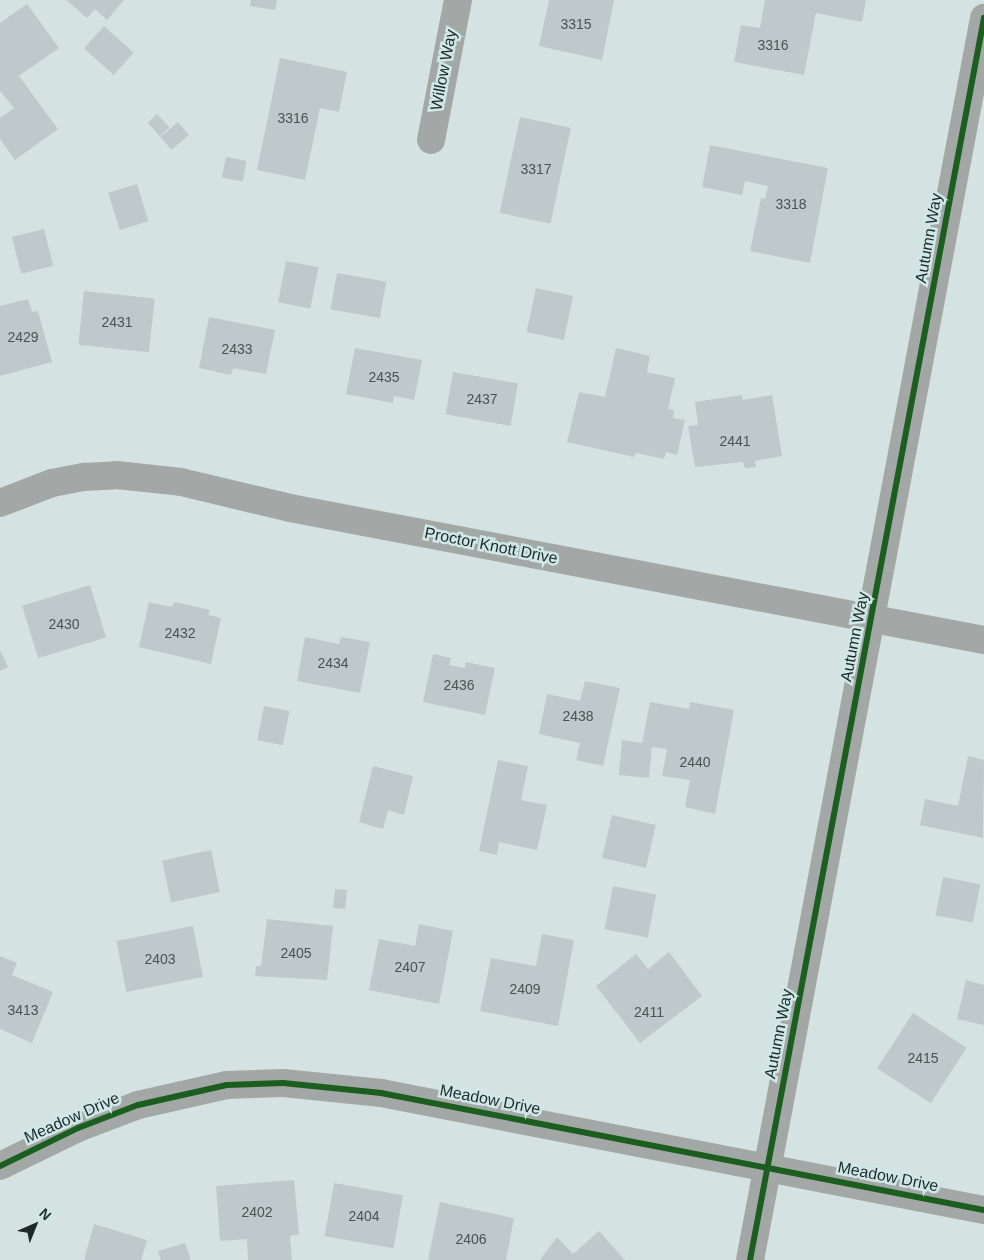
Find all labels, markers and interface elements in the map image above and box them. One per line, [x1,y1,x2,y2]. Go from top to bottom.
house number: 3315 [560,16,592,32]
street label: Willow Way [427,28,461,112]
house number: 3316 [757,37,789,53]
house number: 3316 [277,110,309,126]
house number: 3317 [520,161,552,177]
street label: Autumn Way [912,192,946,284]
house number: 3318 [775,196,807,212]
house number: 2431 [101,314,133,330]
house number: 2429 [7,329,39,345]
house number: 2433 [221,341,253,357]
house number: 2435 [368,369,400,385]
house number: 2437 [466,391,498,407]
house number: 2441 [719,433,751,449]
street label: Proctor Knott Drive [423,524,559,568]
street label: Autumn Way [837,591,873,683]
house number: 2430 [48,616,80,632]
house number: 2432 [164,625,196,641]
house number: 2434 [317,655,349,671]
house number: 2436 [443,677,475,693]
house number: 2438 [562,708,594,724]
house number: 2440 [679,754,711,770]
house number: 2405 [280,945,312,961]
house number: 2403 [144,951,176,967]
house number: 2407 [394,959,426,975]
house number: 2409 [509,981,541,997]
street label: Autumn Way [761,988,797,1080]
house number: 3413 [7,1002,39,1018]
house number: 2411 [634,1004,664,1020]
house number: 2415 [907,1050,939,1066]
street label: Meadow Drive [438,1081,542,1119]
street label: Meadow Drive [21,1088,123,1148]
street label: Meadow Drive [836,1158,940,1196]
north arrow [10,1200,60,1250]
house number: 2402 [241,1204,273,1220]
text: N [36,1205,55,1223]
house number: 2404 [348,1208,380,1224]
house number: 2406 [455,1231,487,1247]

